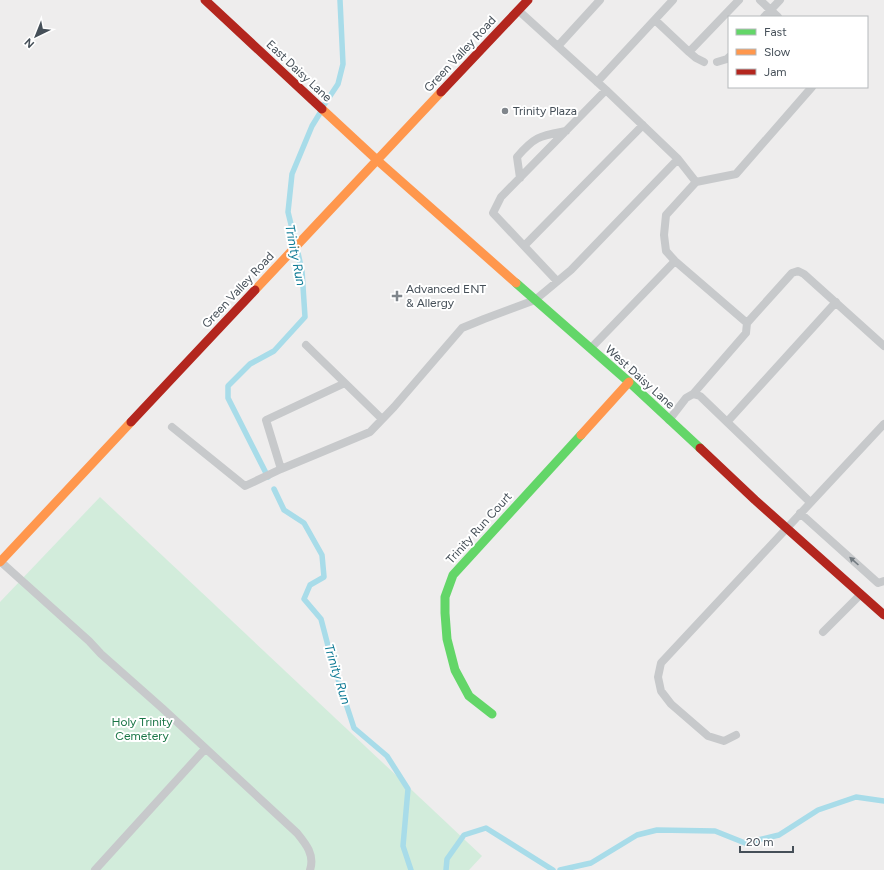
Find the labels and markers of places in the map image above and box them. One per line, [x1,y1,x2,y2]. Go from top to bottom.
place label: Trinity Plaza [513,104,577,118]
marker: Trinity Plaza [500,106,510,116]
place label: Advanced ENT & Allergy [406,282,486,310]
marker: Advanced ENT & Allergy [391,290,403,302]

